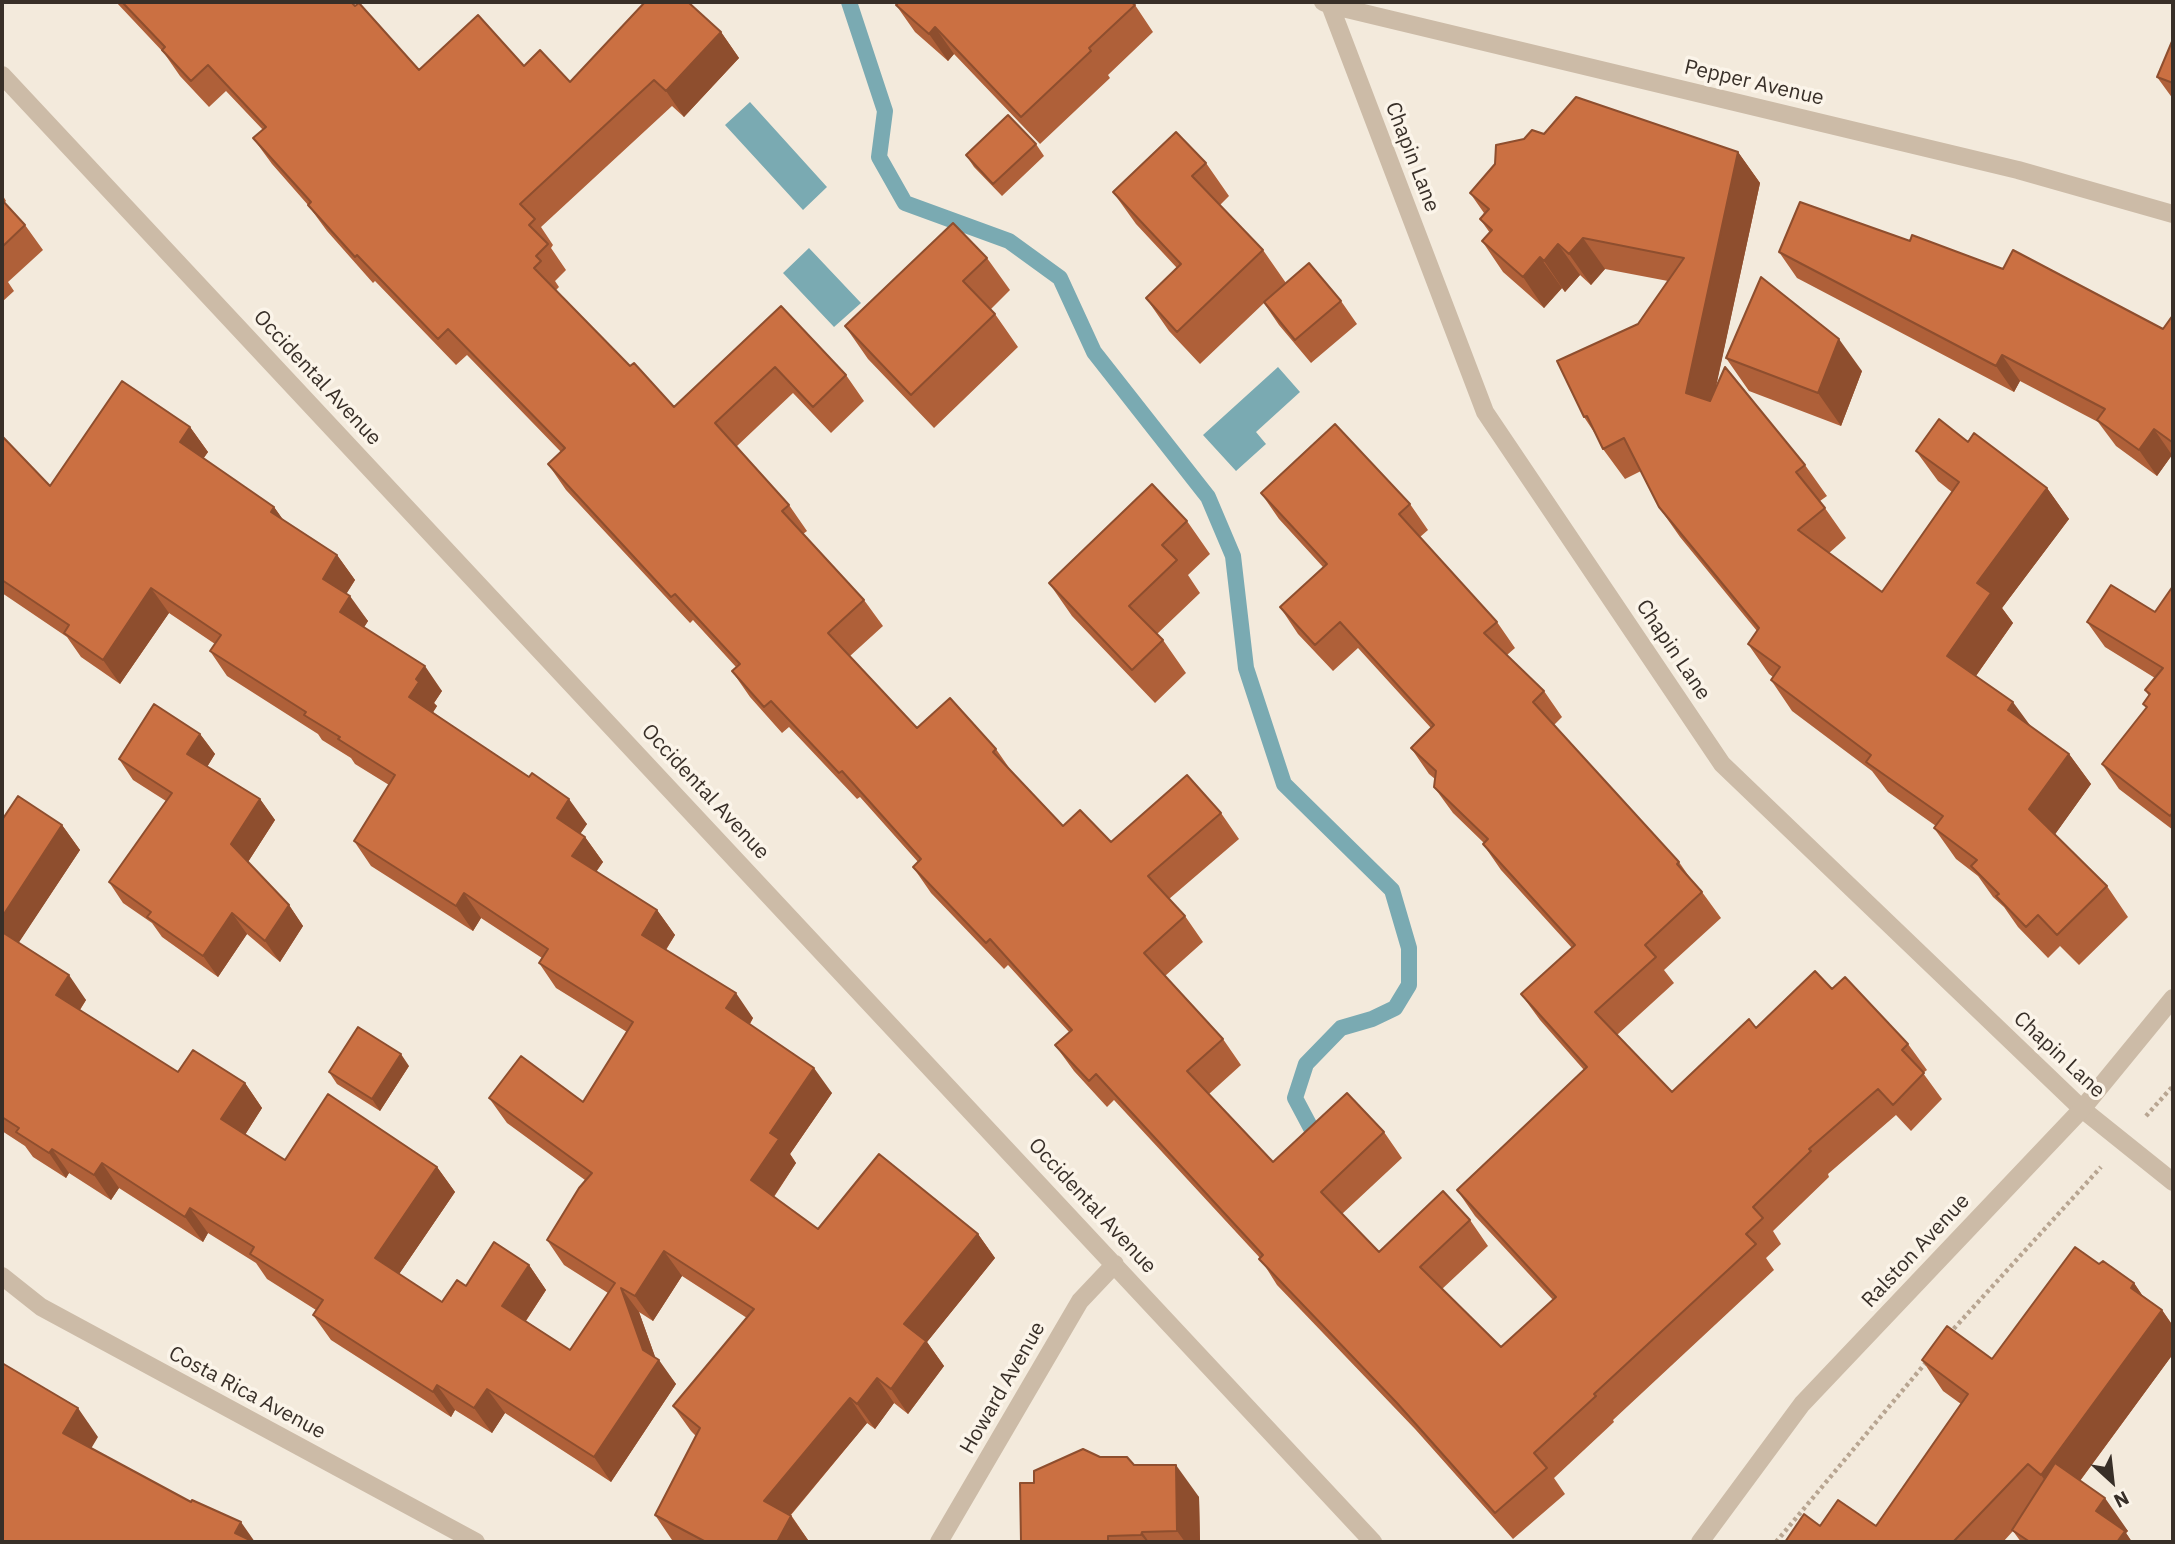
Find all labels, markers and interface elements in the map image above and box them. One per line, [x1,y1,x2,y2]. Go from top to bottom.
street label: Pepper Avenue [1682,55,1826,111]
street label: Chapin Lane [1380,98,1444,216]
street label: Occidental Avenue [248,305,386,451]
street label: Chapin Lane [1630,595,1716,705]
street label: Occidental Avenue [636,719,774,865]
street label: Chapin Lane [2008,1006,2110,1104]
street label: Occidental Avenue [1023,1133,1161,1279]
street label: Ralston Avenue [1857,1189,1975,1313]
street label: Howard Avenue [955,1317,1051,1459]
street label: Costa Rica Avenue [164,1341,330,1445]
north arrow [2077,1446,2147,1516]
text: N [2110,1486,2133,1514]

